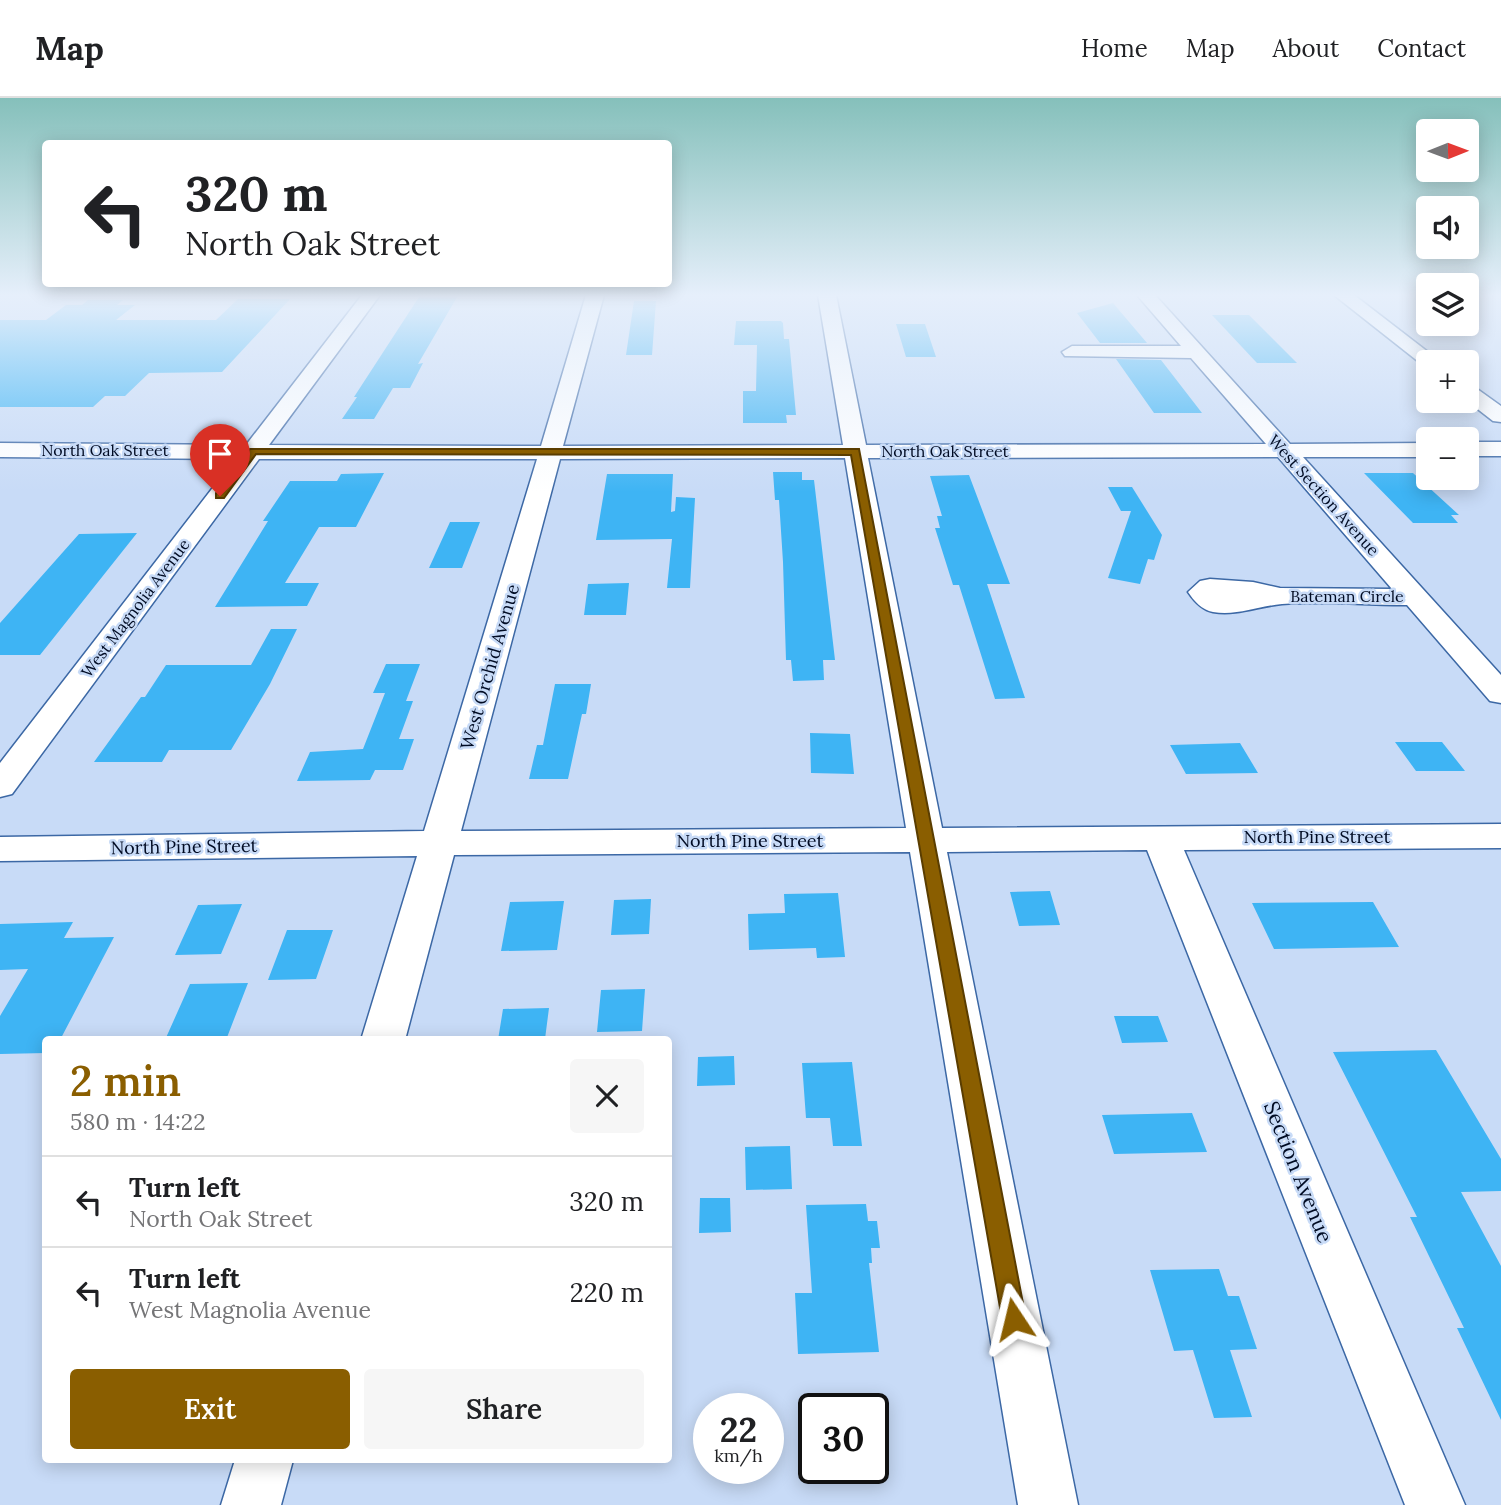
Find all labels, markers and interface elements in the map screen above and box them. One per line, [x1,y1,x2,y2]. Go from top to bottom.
text: Map [35,27,104,69]
text: Home [1081,33,1148,64]
text: Map [1186,33,1235,64]
text: About [1273,33,1339,64]
text: Contact [1377,33,1466,64]
north arrow [1416,119,1479,182]
map controls [1416,119,1479,490]
text: 320 m [185,162,328,224]
icon: left [70,168,161,259]
button: sound [1416,196,1479,259]
text: North Oak Street [185,223,440,264]
button: layers [1416,273,1479,336]
button: + [1416,350,1479,413]
pin [190,424,250,496]
button: − [1416,427,1479,490]
street label: West Section Avenue [1264,430,1384,560]
icon: arrive [201,435,239,473]
street label: North Oak Street [41,440,170,460]
street label: North Oak Street [881,441,1010,461]
street label: West Magnolia Avenue [76,535,194,681]
street label: West Orchid Avenue [455,581,524,752]
street label: Bateman Circle [1290,586,1404,606]
street label: North Pine Street [1244,825,1390,848]
street label: North Pine Street [677,829,823,852]
street label: North Pine Street [110,834,258,859]
text: 2 min [70,1054,181,1108]
button: close [570,1059,644,1133]
street label: Section Avenue [1258,1097,1339,1246]
text: 580 m · 14:22 [70,1107,206,1136]
text: Turn left [129,1171,240,1204]
icon: left [70,1183,108,1221]
text: 320 m [569,1185,644,1218]
text: North Oak Street [129,1204,312,1233]
text: Turn left [129,1262,240,1295]
icon: left [70,1274,108,1312]
text: 220 m [570,1276,644,1309]
position arrow [977,1282,1051,1356]
text: West Magnolia Avenue [129,1295,371,1324]
button: Exit [70,1369,350,1449]
button: Share [364,1369,644,1449]
speed limit sign: 30 [798,1393,889,1484]
text: 22 [720,1407,757,1452]
text: km/h [714,1444,763,1467]

